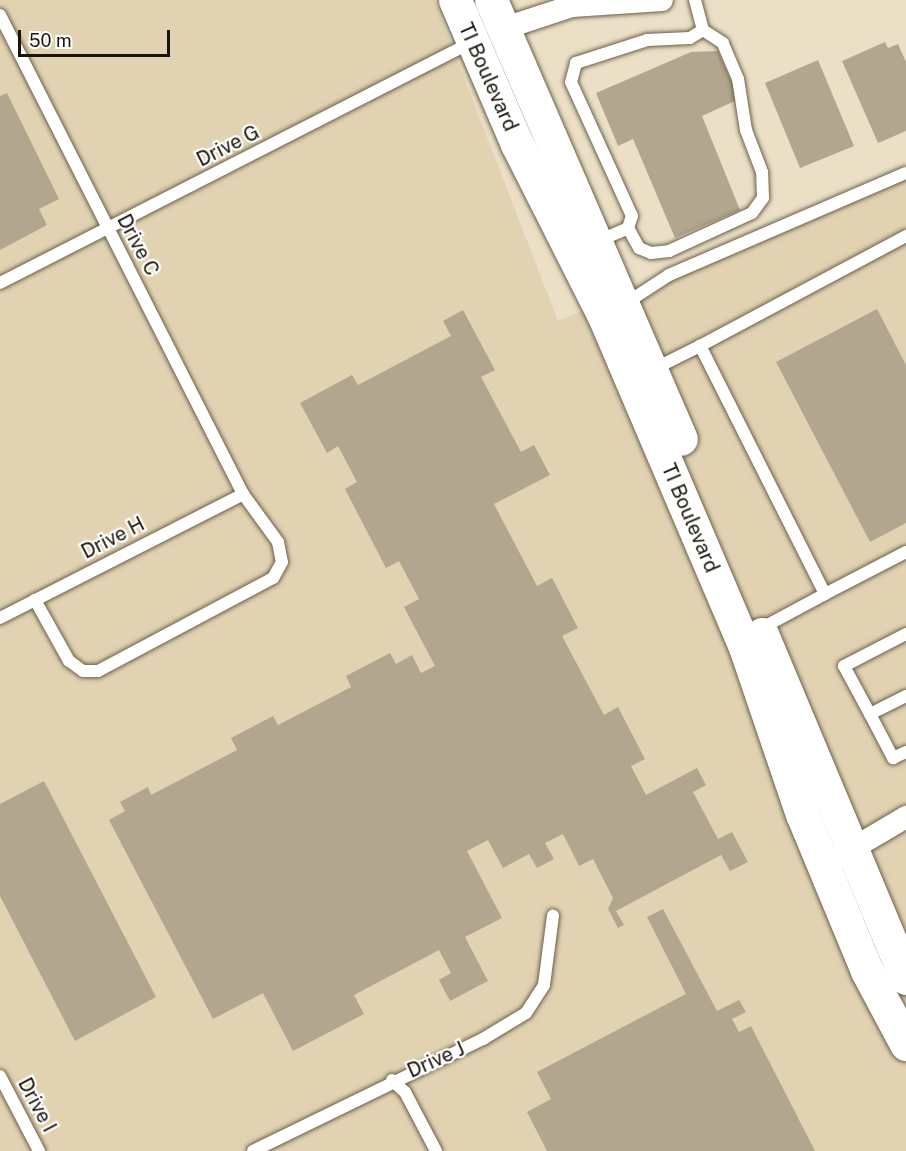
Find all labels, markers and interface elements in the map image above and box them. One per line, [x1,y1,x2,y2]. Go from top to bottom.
scale bar [21,18,172,56]
street label: TI Boulevard [453,19,523,135]
text: 50 m [29,30,72,51]
street label: Drive G [193,120,263,172]
street label: Drive C [112,210,164,280]
street label: TI Boulevard [656,460,724,576]
street label: Drive H [77,512,149,564]
street label: Drive J [403,1037,469,1083]
street label: Drive I [13,1074,61,1136]

